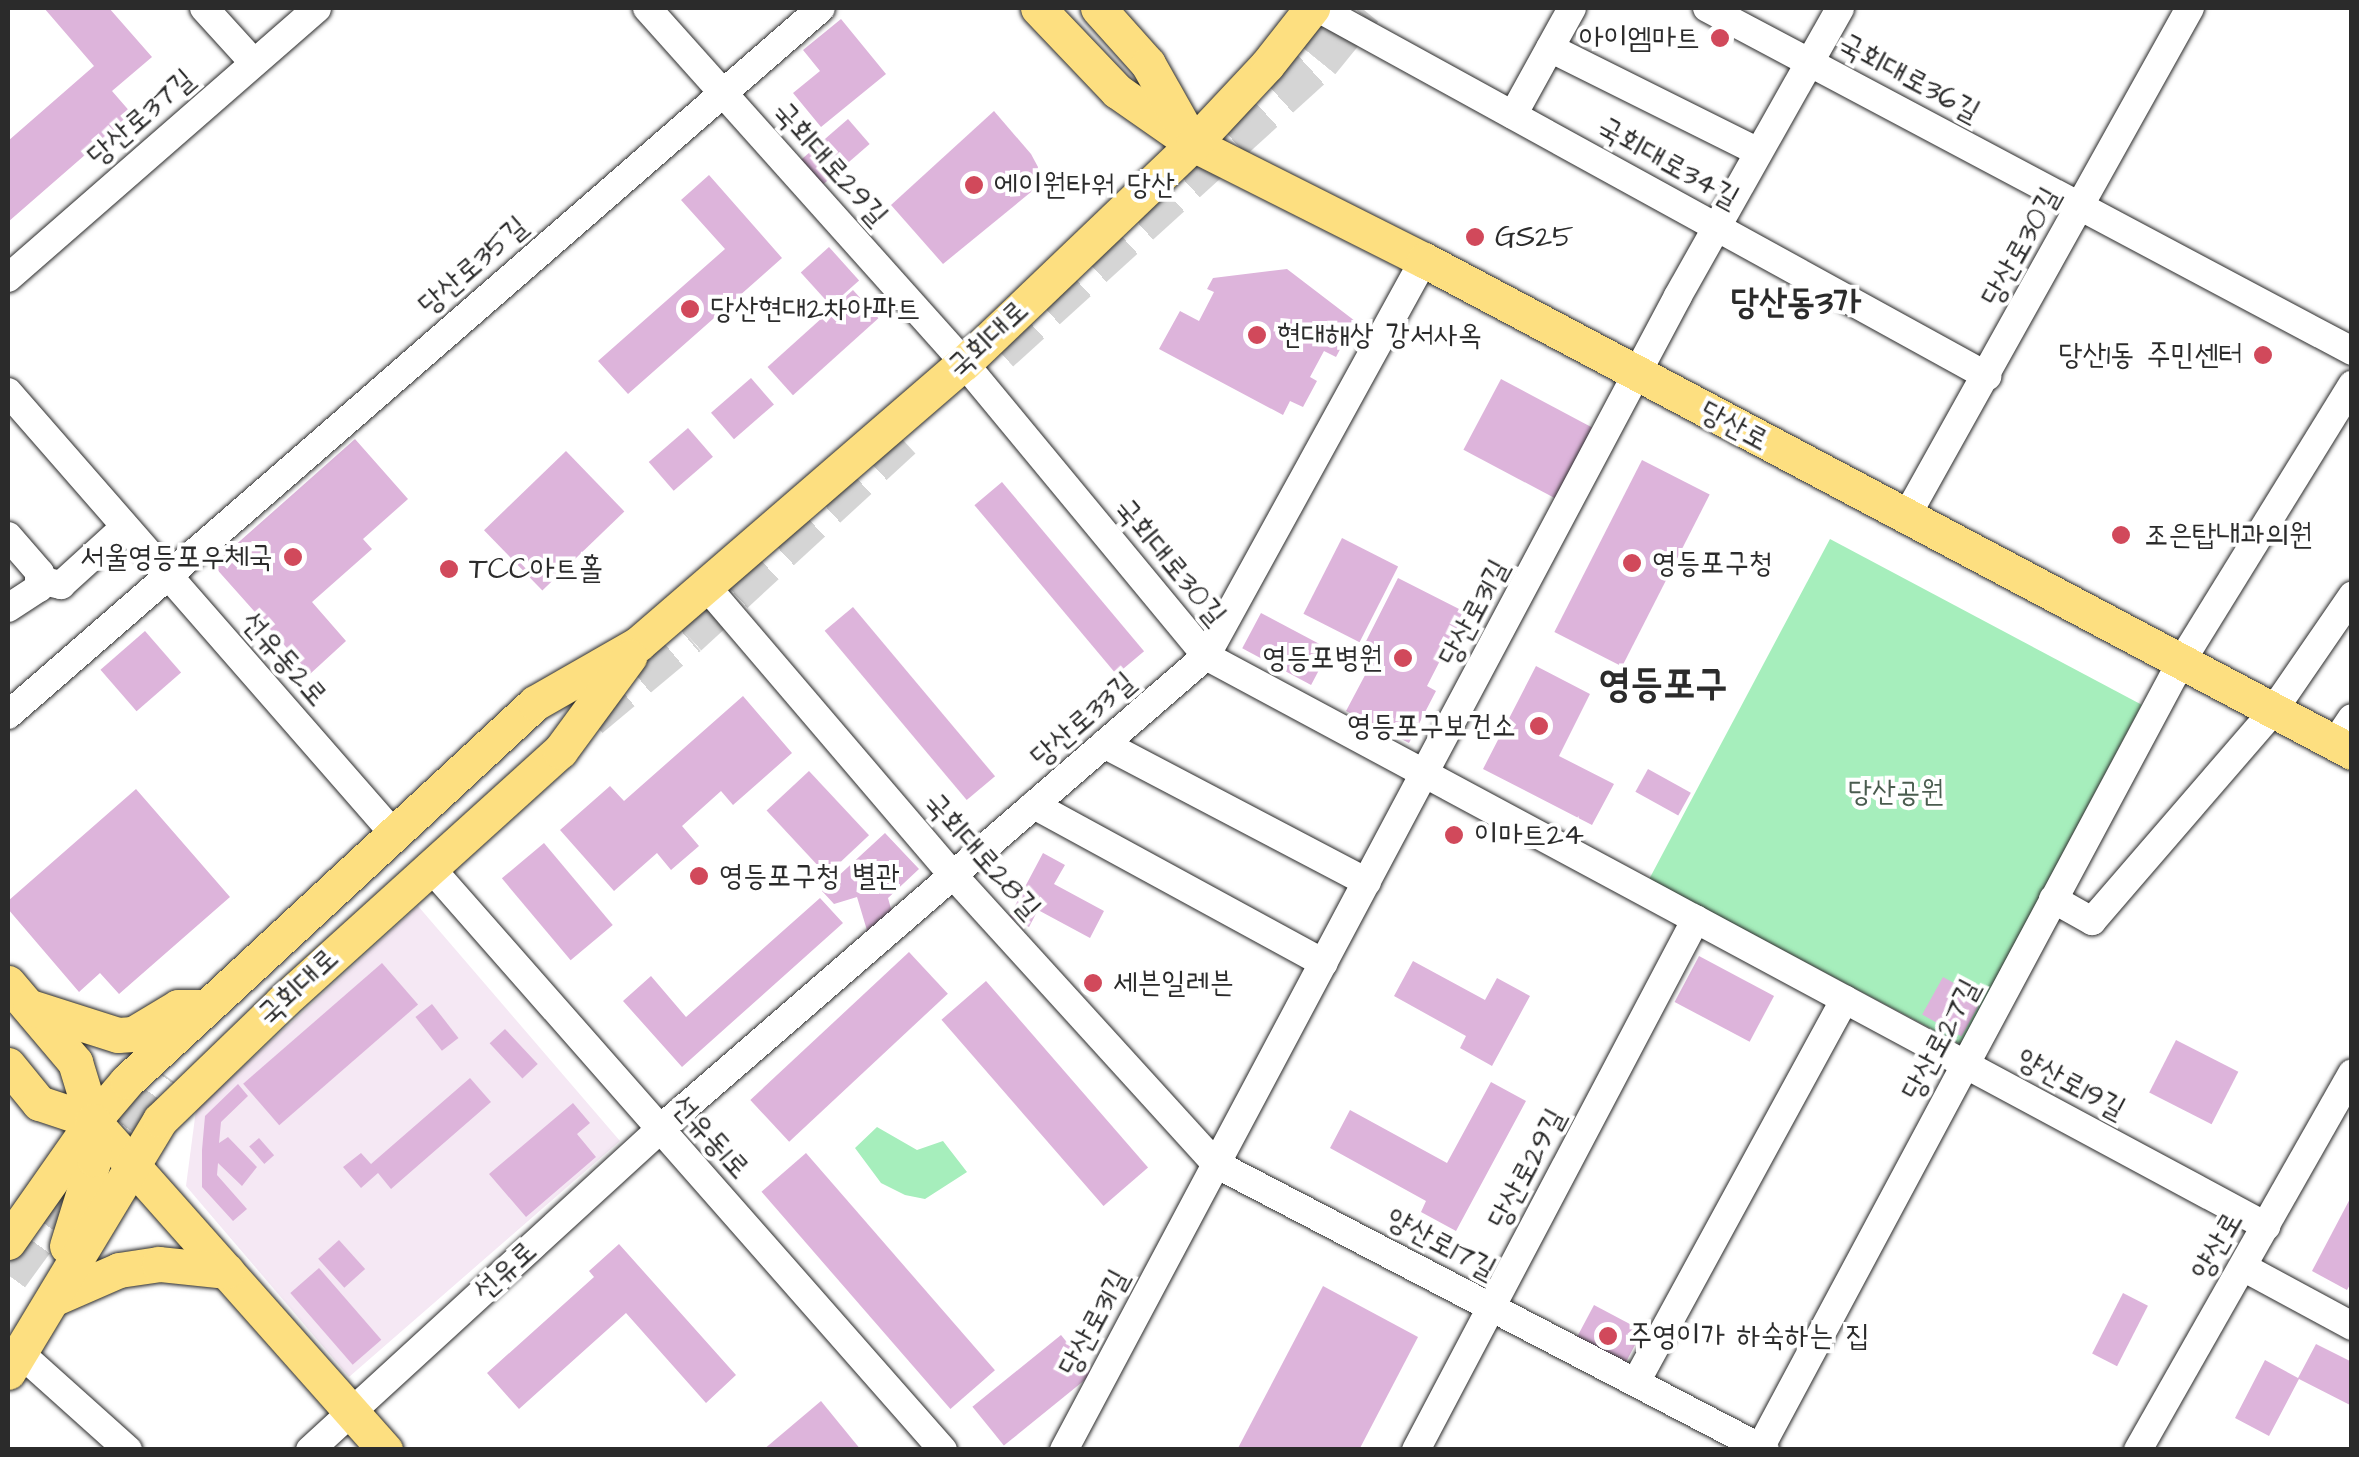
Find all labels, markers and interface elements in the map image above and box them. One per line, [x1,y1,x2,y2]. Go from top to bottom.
place label: 아이엠마트 [1579,20,1700,56]
street label: 국회대로36길 [1832,26,1986,130]
marker: 아이엠마트 [1709,27,1731,49]
street label: 당산로37길 [80,62,202,174]
street label: 국회대로29길 [765,94,895,234]
street label: 국회대로34길 [1591,109,1745,217]
place label: 에이원타워 당산 [994,167,1175,203]
marker: 에이원타워 당산 [963,174,985,196]
street label: 당산로30길 [1974,181,2068,313]
street label: 당산로35길 [411,209,535,323]
place label: GS25 [1495,219,1573,255]
marker: GS25 [1464,226,1486,248]
district label: 당산동3가 [1731,282,1861,324]
place label: 당산현대2차아파트 [710,291,920,327]
street label: 국회대로 [940,293,1036,385]
marker: 당산현대2차아파트 [679,298,701,320]
place label: 현대해상 강서사옥 [1277,317,1482,353]
marker: 현대해상 강서사옥 [1246,324,1268,346]
place label: 당산1동 주민센터 [2058,337,2243,373]
marker: 당산1동 주민센터 [2252,344,2274,366]
street label: 당산로 [1694,393,1774,459]
street label: 국회대로30길 [1106,491,1234,633]
place label: 조은탑내과의원 [2144,517,2313,553]
marker: 조은탑내과의원 [2108,522,2134,548]
place label: 서울영등포우체국 [80,539,273,575]
place label: 영등포구청 [1652,545,1773,581]
marker: 서울영등포우체국 [282,546,304,568]
place label: TCC아트홀 [469,551,603,587]
marker: 영등포구청 [1621,552,1643,574]
street label: 당산로31길 [1431,553,1517,673]
marker: TCC아트홀 [438,558,460,580]
street label: 선유동2로 [233,604,335,714]
place label: 영등포병원 [1262,640,1383,676]
marker: 영등포병원 [1392,647,1414,669]
district label: 영등포구 [1599,661,1727,709]
street label: 당산로33길 [1023,665,1143,775]
place label: 영등포구보건소 [1347,708,1516,744]
marker: 영등포구보건소 [1526,713,1552,739]
park label: 당산공원 [1848,774,1944,810]
street label: 국회대로28길 [916,785,1048,927]
place label: 이마트24 [1474,817,1584,853]
marker: 이마트24 [1443,824,1465,846]
place label: 영등포구청 별관 [719,858,900,894]
marker: 영등포구청 별관 [688,865,710,887]
street label: 국회대로 [250,941,346,1033]
place label: 세븐일레븐 [1113,965,1234,1001]
marker: 세븐일레븐 [1082,972,1104,994]
street label: 당산로27길 [1894,973,1988,1107]
street label: 양산로19길 [2011,1041,2131,1127]
street label: 선유동1로 [663,1088,757,1186]
street label: 당산로29길 [1480,1103,1574,1235]
street label: 양산로17길 [1380,1200,1502,1288]
street label: 양산로 [2183,1206,2251,1286]
street label: 선유로 [466,1233,544,1309]
street label: 당산로31길 [1051,1263,1137,1383]
place label: 주영이가 하숙하는 집 [1628,1318,1869,1354]
marker: 주영이가 하숙하는 집 [1597,1325,1619,1347]

